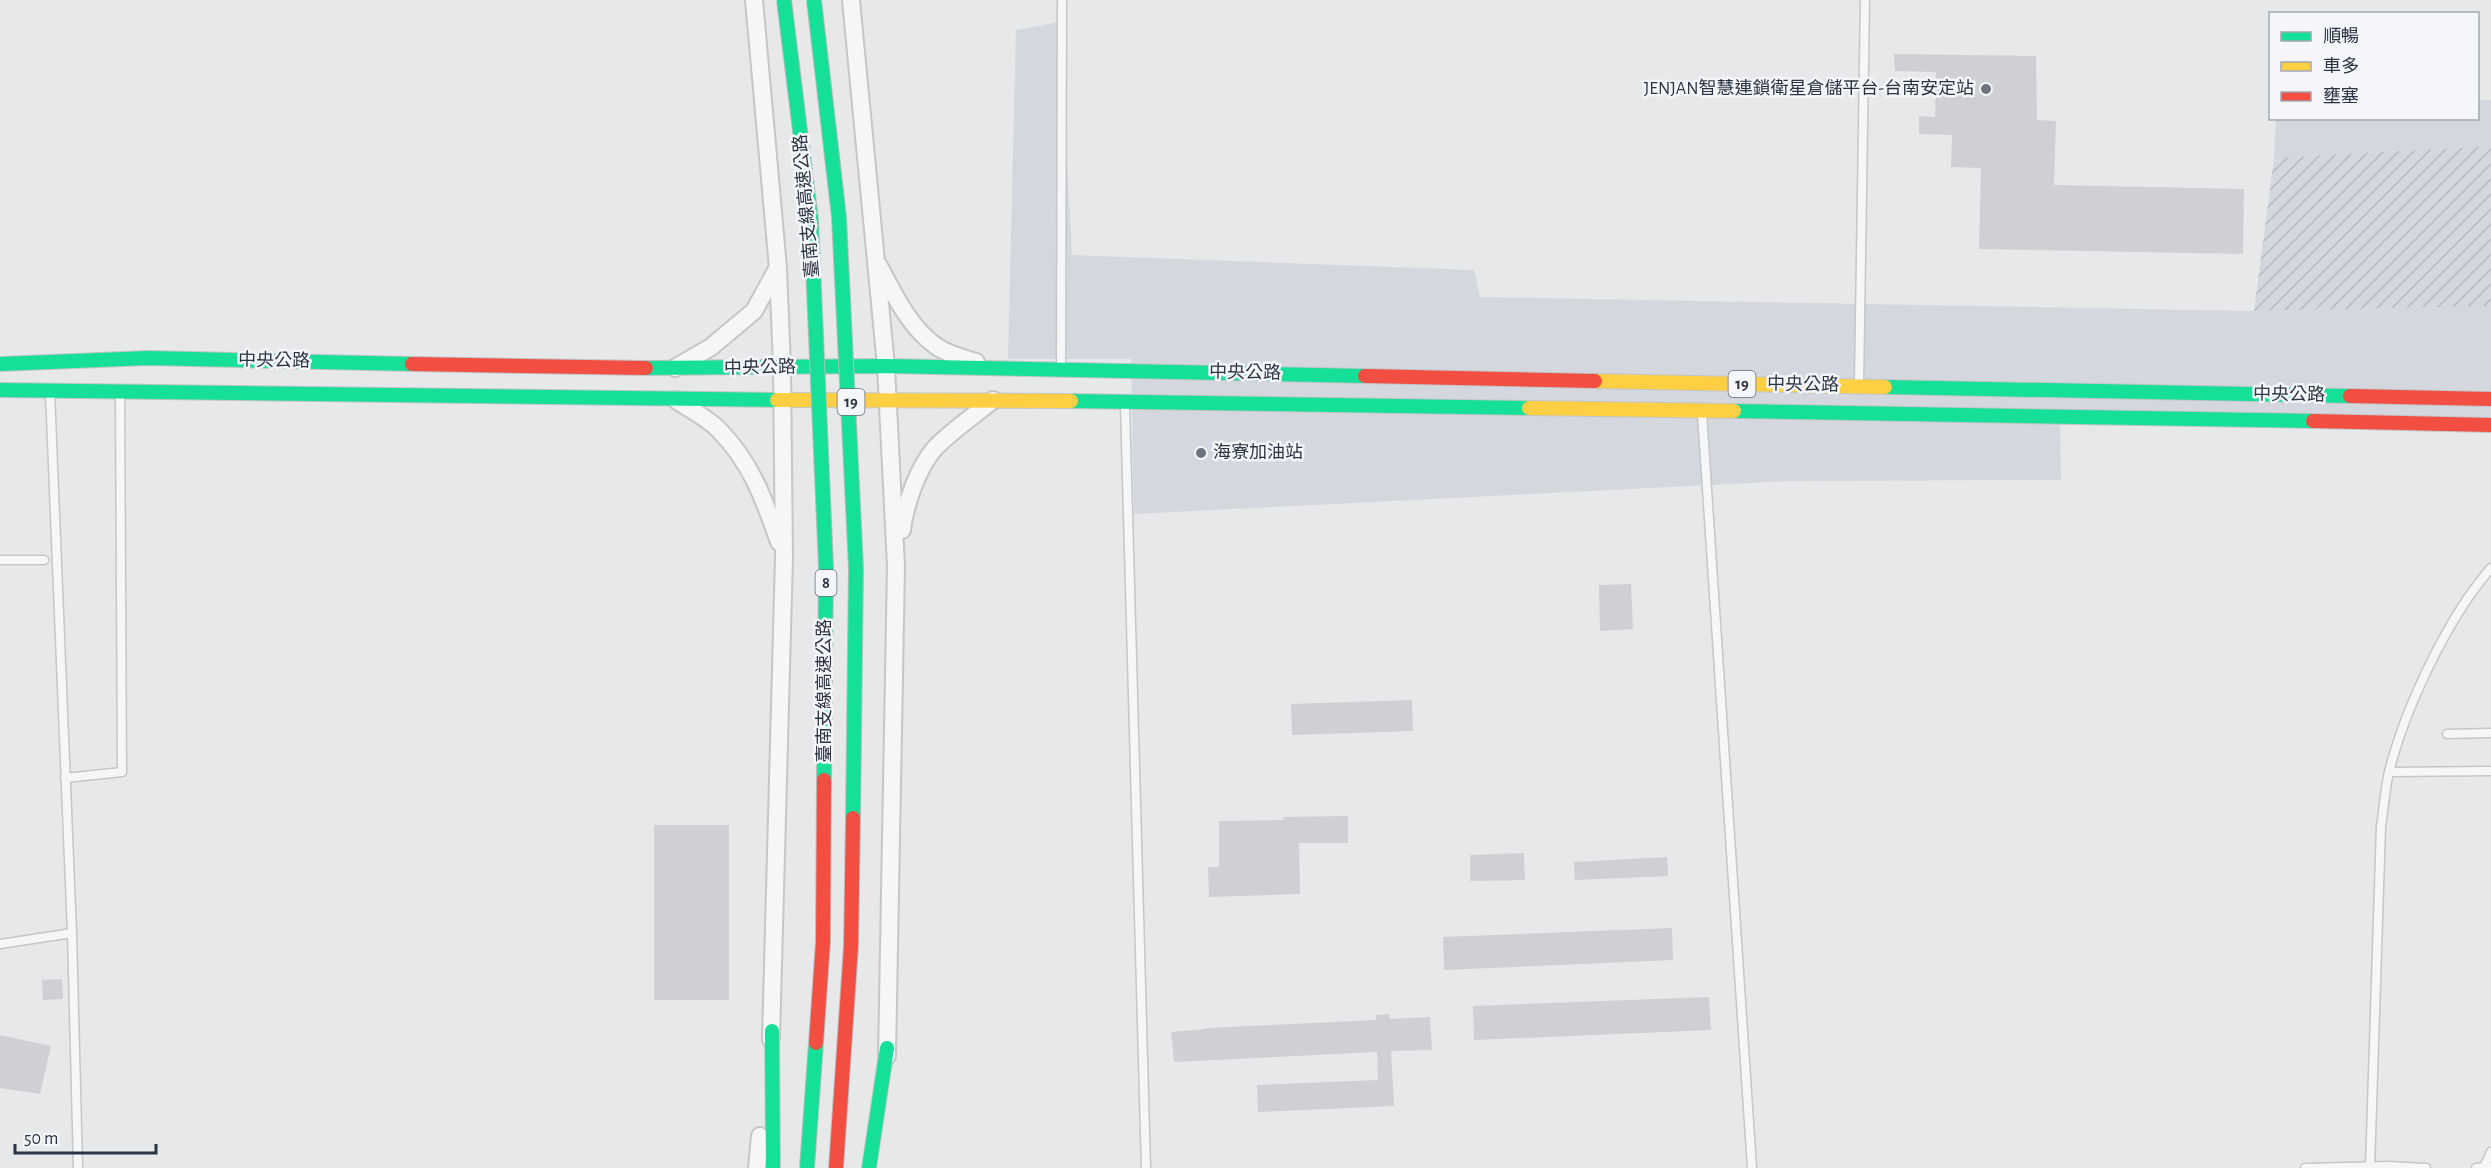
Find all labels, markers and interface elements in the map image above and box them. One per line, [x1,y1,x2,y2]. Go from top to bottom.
legend [2269,12,2479,120]
text: 順暢 [2323,26,2359,46]
text: 車多 [2323,56,2359,76]
place label: JENJAN智慧連鎖衛星倉儲平台-台南安定站 [1644,78,1974,98]
marker: JENJAN智慧連鎖衛星倉儲平台-台南安定站 [1979,82,1993,96]
text: 壅塞 [2323,86,2359,106]
street label: 臺南支線高速公路 [790,133,822,279]
street label: 中央公路 [238,349,310,371]
street label: 中央公路 [724,356,796,378]
street label: 中央公路 [1209,361,1281,383]
road number: 19 [1728,371,1756,397]
street label: 中央公路 [1767,373,1839,395]
street label: 中央公路 [2253,383,2325,405]
road number: 19 [838,389,864,415]
place label: 海寮加油站 [1213,442,1303,462]
marker: 海寮加油站 [1194,446,1208,460]
road number: 8 [816,570,836,596]
street label: 臺南支線高速公路 [814,619,834,763]
scale bar [15,1117,156,1155]
text: 50 m [24,1130,58,1148]

